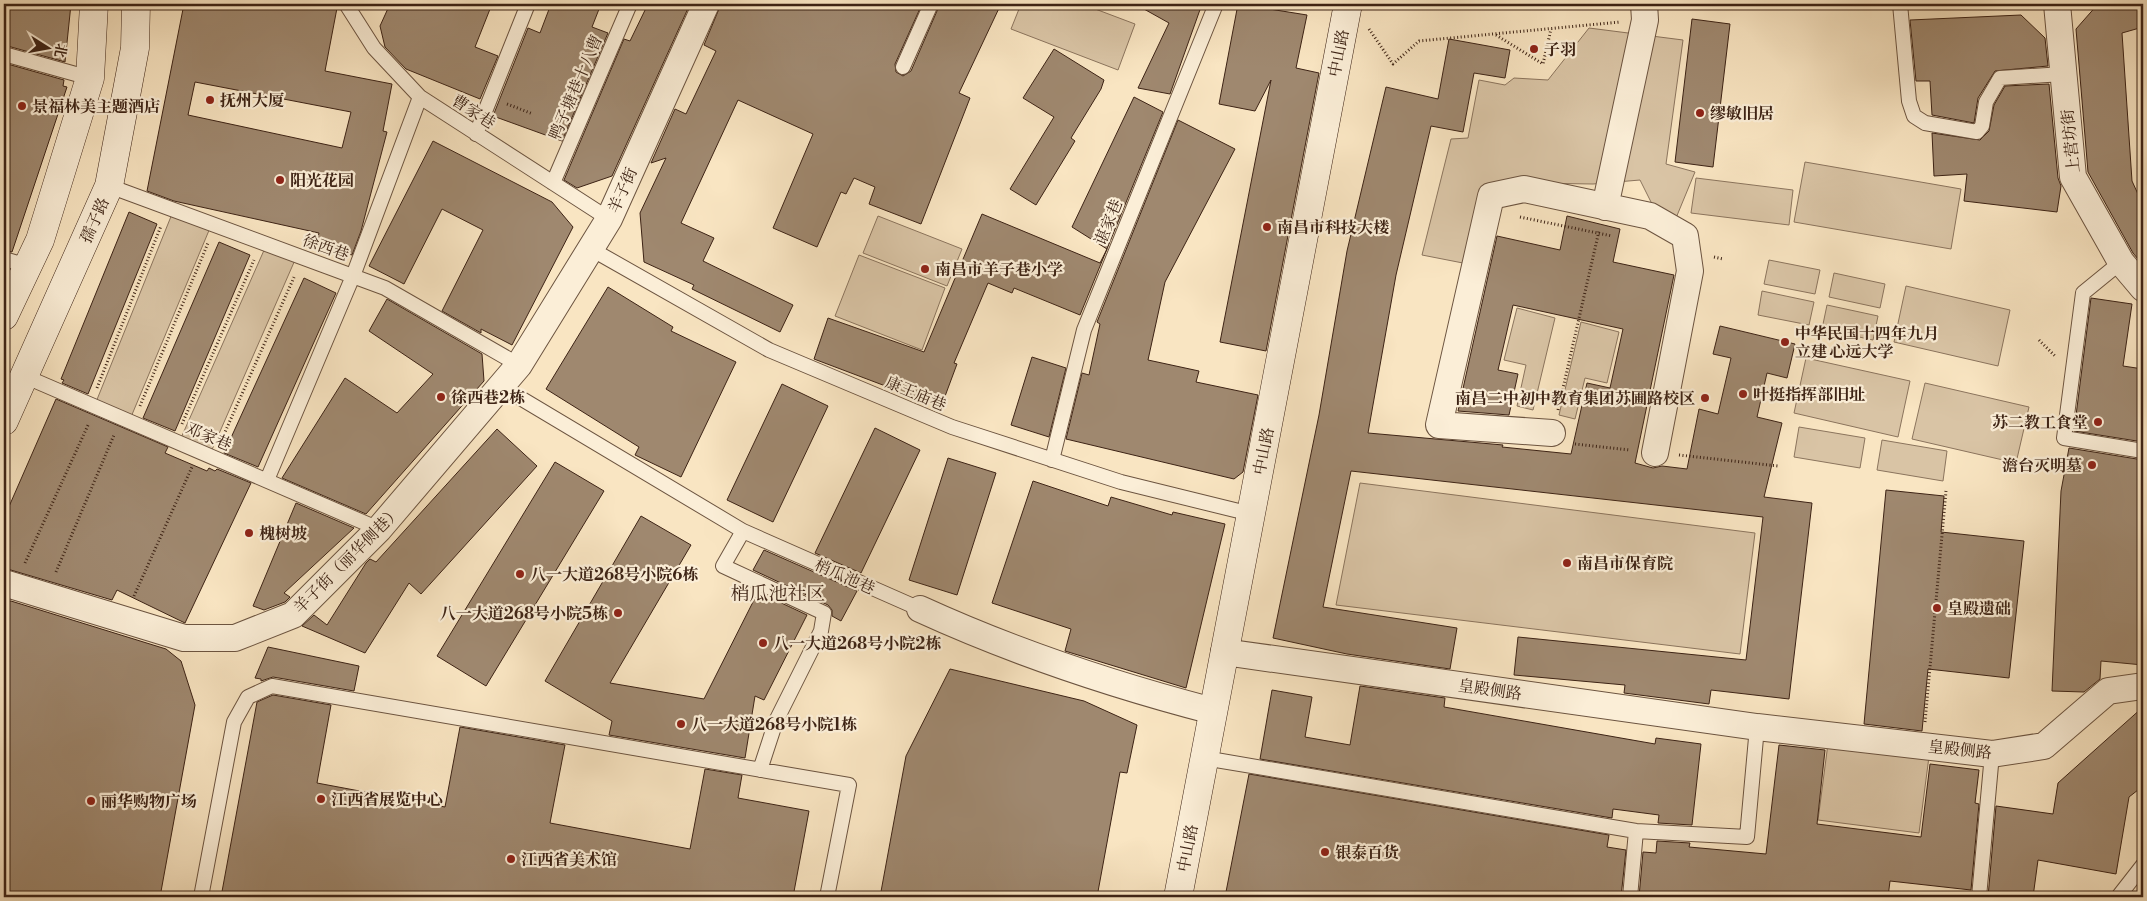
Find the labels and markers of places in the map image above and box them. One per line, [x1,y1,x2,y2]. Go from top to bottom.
place label: 子羽 [1544,40,1576,60]
marker: 子羽 [1528,43,1540,55]
place label: 抚州大厦 [220,91,284,111]
marker: 抚州大厦 [204,94,216,106]
place label: 景福林美主题酒店 [32,97,160,117]
marker: 景福林美主题酒店 [16,100,28,112]
place label: 缪敏旧居 [1710,104,1774,124]
marker: 缪敏旧居 [1694,107,1706,119]
place label: 阳光花园 [290,171,354,191]
marker: 阳光花园 [274,174,286,186]
place label: 南昌市科技大楼 [1277,218,1389,238]
marker: 南昌市科技大楼 [1261,221,1273,233]
place label: 南昌市羊子巷小学 [935,260,1063,280]
marker: 南昌市羊子巷小学 [919,263,931,275]
place label: 中华民国十四年九月 立建 心远大学 [1795,324,1939,362]
marker: 中华民国十四年九月 立建 心远大学 [1779,336,1791,348]
place label: 叶挺指挥部旧址 [1753,385,1865,405]
place label: 徐西巷2栋 [451,388,525,408]
marker: 叶挺指挥部旧址 [1737,388,1749,400]
place label: 南昌二中初中教育集团苏圃路校区 [1455,389,1695,409]
marker: 徐西巷2栋 [435,391,447,403]
marker: 南昌二中初中教育集团苏圃路校区 [1699,392,1711,404]
place label: 苏二教工食堂 [1992,413,2088,433]
marker: 苏二教工食堂 [2092,416,2104,428]
place label: 澹台灭明墓 [2002,456,2082,476]
marker: 澹台灭明墓 [2086,459,2098,471]
place label: 槐树坡 [259,524,308,544]
marker: 槐树坡 [243,527,255,539]
place label: 南昌市保育院 [1577,554,1673,574]
marker: 南昌市保育院 [1561,557,1573,569]
place label: 八一大道268号小院6栋 [530,565,698,585]
marker: 八一大道268号小院6栋 [514,568,526,580]
place label: 皇殿遗础 [1947,599,2011,619]
marker: 皇殿遗础 [1931,602,1943,614]
place label: 八一大道268号小院5栋 [440,604,608,624]
marker: 八一大道268号小院5栋 [612,607,624,619]
place label: 八一大道268号小院2栋 [773,634,941,654]
marker: 八一大道268号小院2栋 [757,637,769,649]
place label: 八一大道268号小院1栋 [691,715,857,735]
marker: 八一大道268号小院1栋 [675,718,687,730]
place label: 江西省展览中心 [331,790,443,810]
place label: 丽华购物广场 [101,792,197,812]
marker: 江西省展览中心 [315,793,327,805]
marker: 丽华购物广场 [85,795,97,807]
place label: 银泰百货 [1335,843,1399,863]
marker: 银泰百货 [1319,846,1331,858]
place label: 江西省美术馆 [521,850,617,870]
marker: 江西省美术馆 [505,853,517,865]

